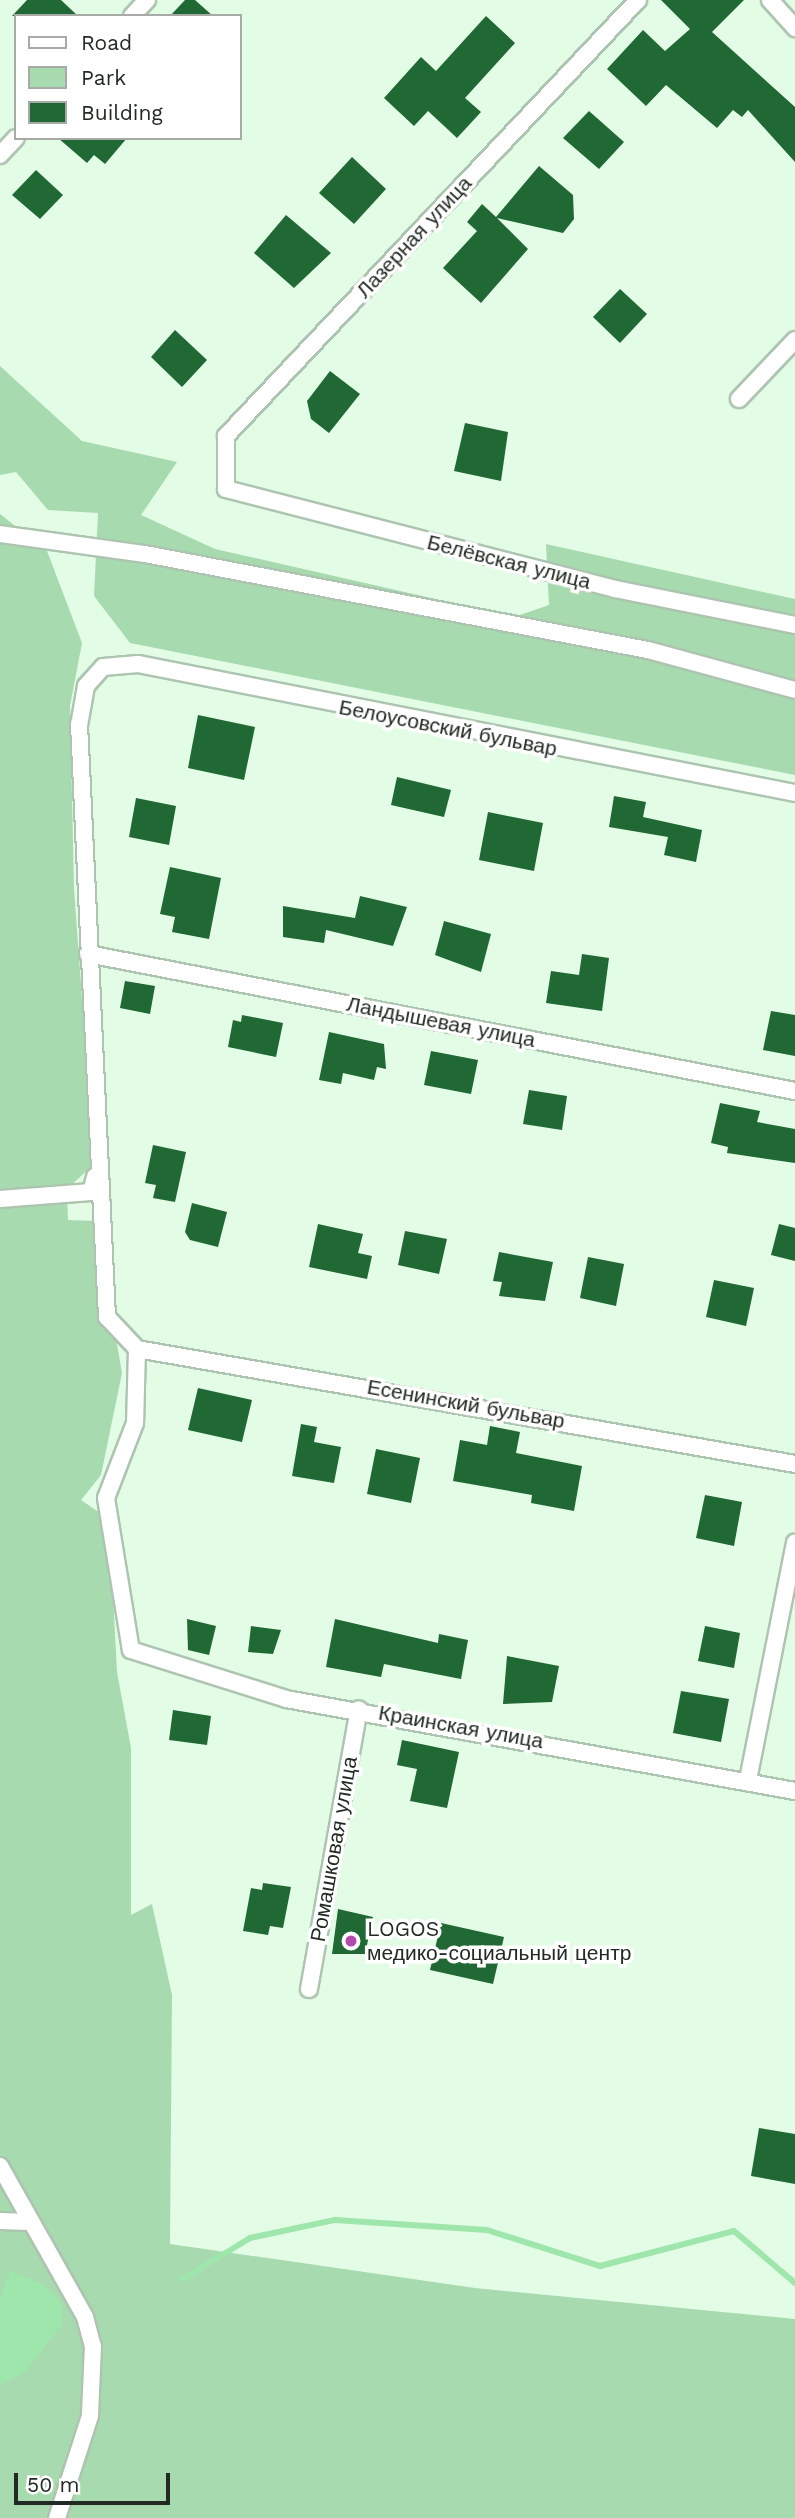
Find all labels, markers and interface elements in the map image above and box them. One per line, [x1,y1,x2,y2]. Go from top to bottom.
legend [14,14,242,140]
text: Road [81,30,132,55]
text: Park [81,65,126,90]
text: Building [81,100,163,125]
street label: Лазерная улица [351,171,477,303]
street label: Белёвская улица [425,529,593,595]
street label: Белоусовский бульвар [337,694,559,762]
street label: Ландышевая улица [344,991,538,1053]
street label: Есенинский бульвар [365,1374,567,1434]
street label: Краинская улица [377,1700,545,1754]
street label: Ромашковая улица [305,1754,363,1944]
place label: LOGOS медико-социальный центр [367,1916,631,1966]
marker: LOGOS медико-социальный центр [341,1931,361,1951]
scale bar [18,2458,173,2502]
text: 50 m [27,2472,79,2497]

